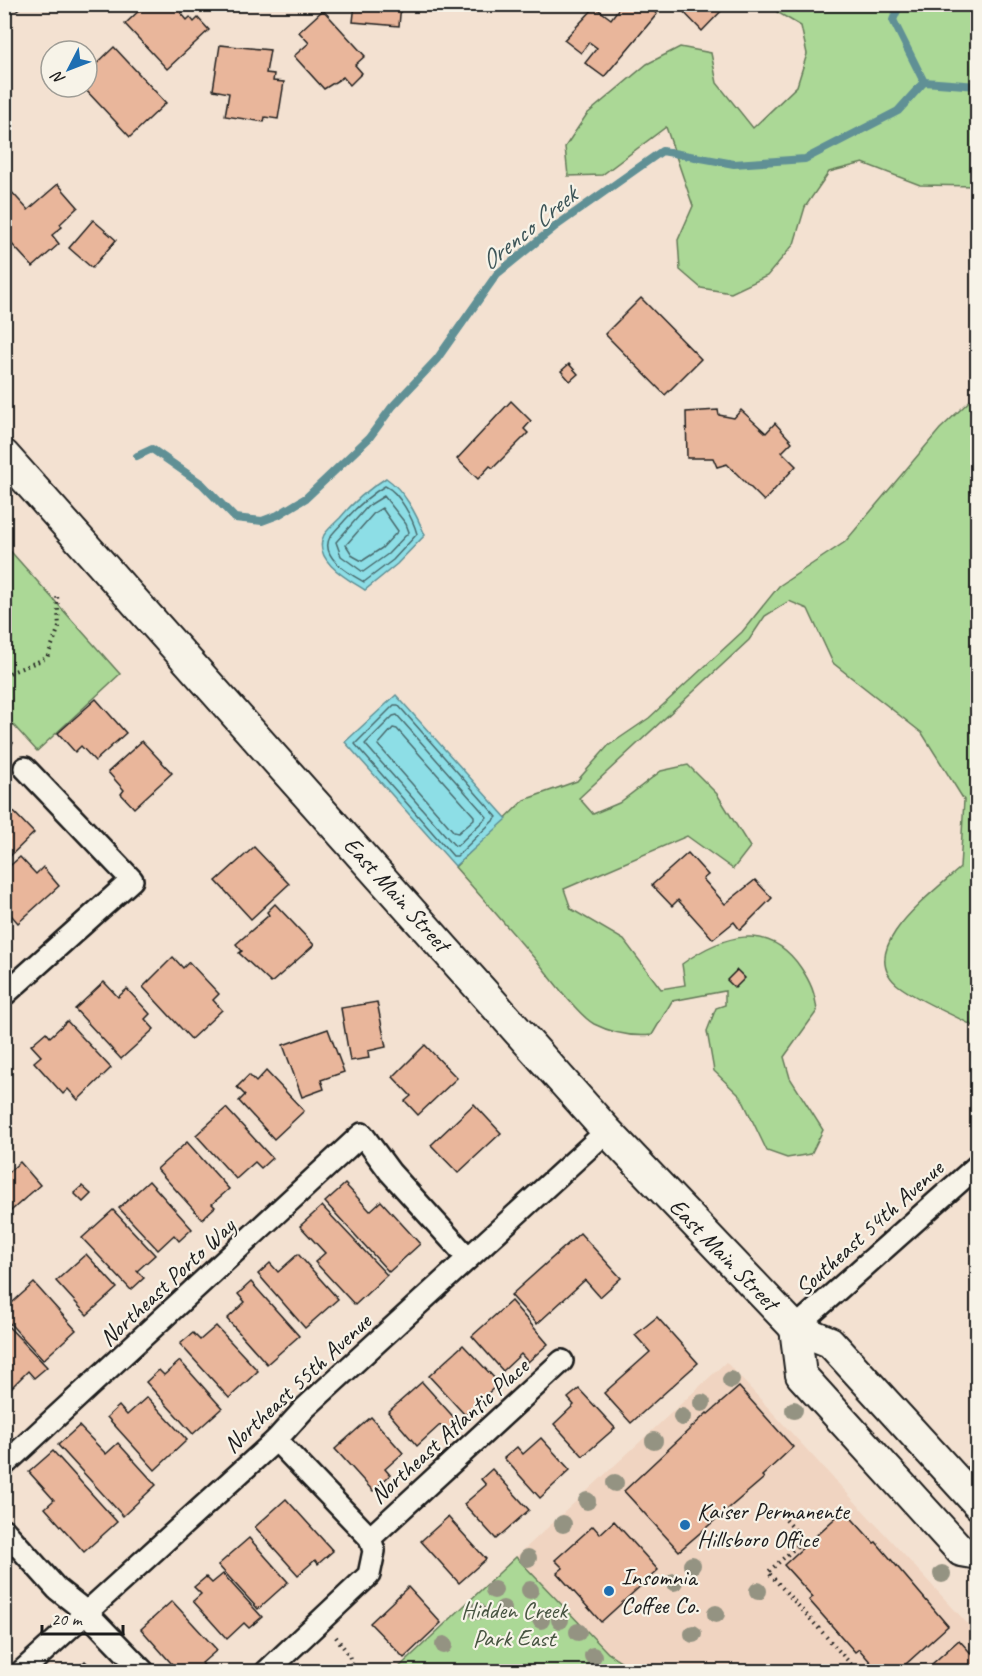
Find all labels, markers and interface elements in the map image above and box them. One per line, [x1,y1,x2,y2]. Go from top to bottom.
north arrow [39,39,99,99]
text: N [46,66,69,89]
water label: Orenco Creek [473,176,587,278]
street label: East Main Street [337,830,459,960]
street label: Southeast 54th Avenue [789,1152,951,1303]
street label: East Main Street [663,1191,787,1319]
street label: Northeast Porto Way [93,1210,243,1353]
street label: Northeast 55th Avenue [217,1305,379,1459]
street label: Northeast Atlantic Place [363,1350,536,1510]
place label: Kaiser Permanente Hillsboro Office [697,1496,851,1554]
marker: Kaiser Permanente Hillsboro Office [678,1518,692,1532]
place label: Insomnia Coffee Co. [621,1562,699,1620]
marker: Insomnia Coffee Co. [602,1584,616,1598]
park label: Hidden Creek Park East [461,1595,569,1653]
scale bar [42,1598,123,1636]
text: 20 m [51,1608,84,1630]

